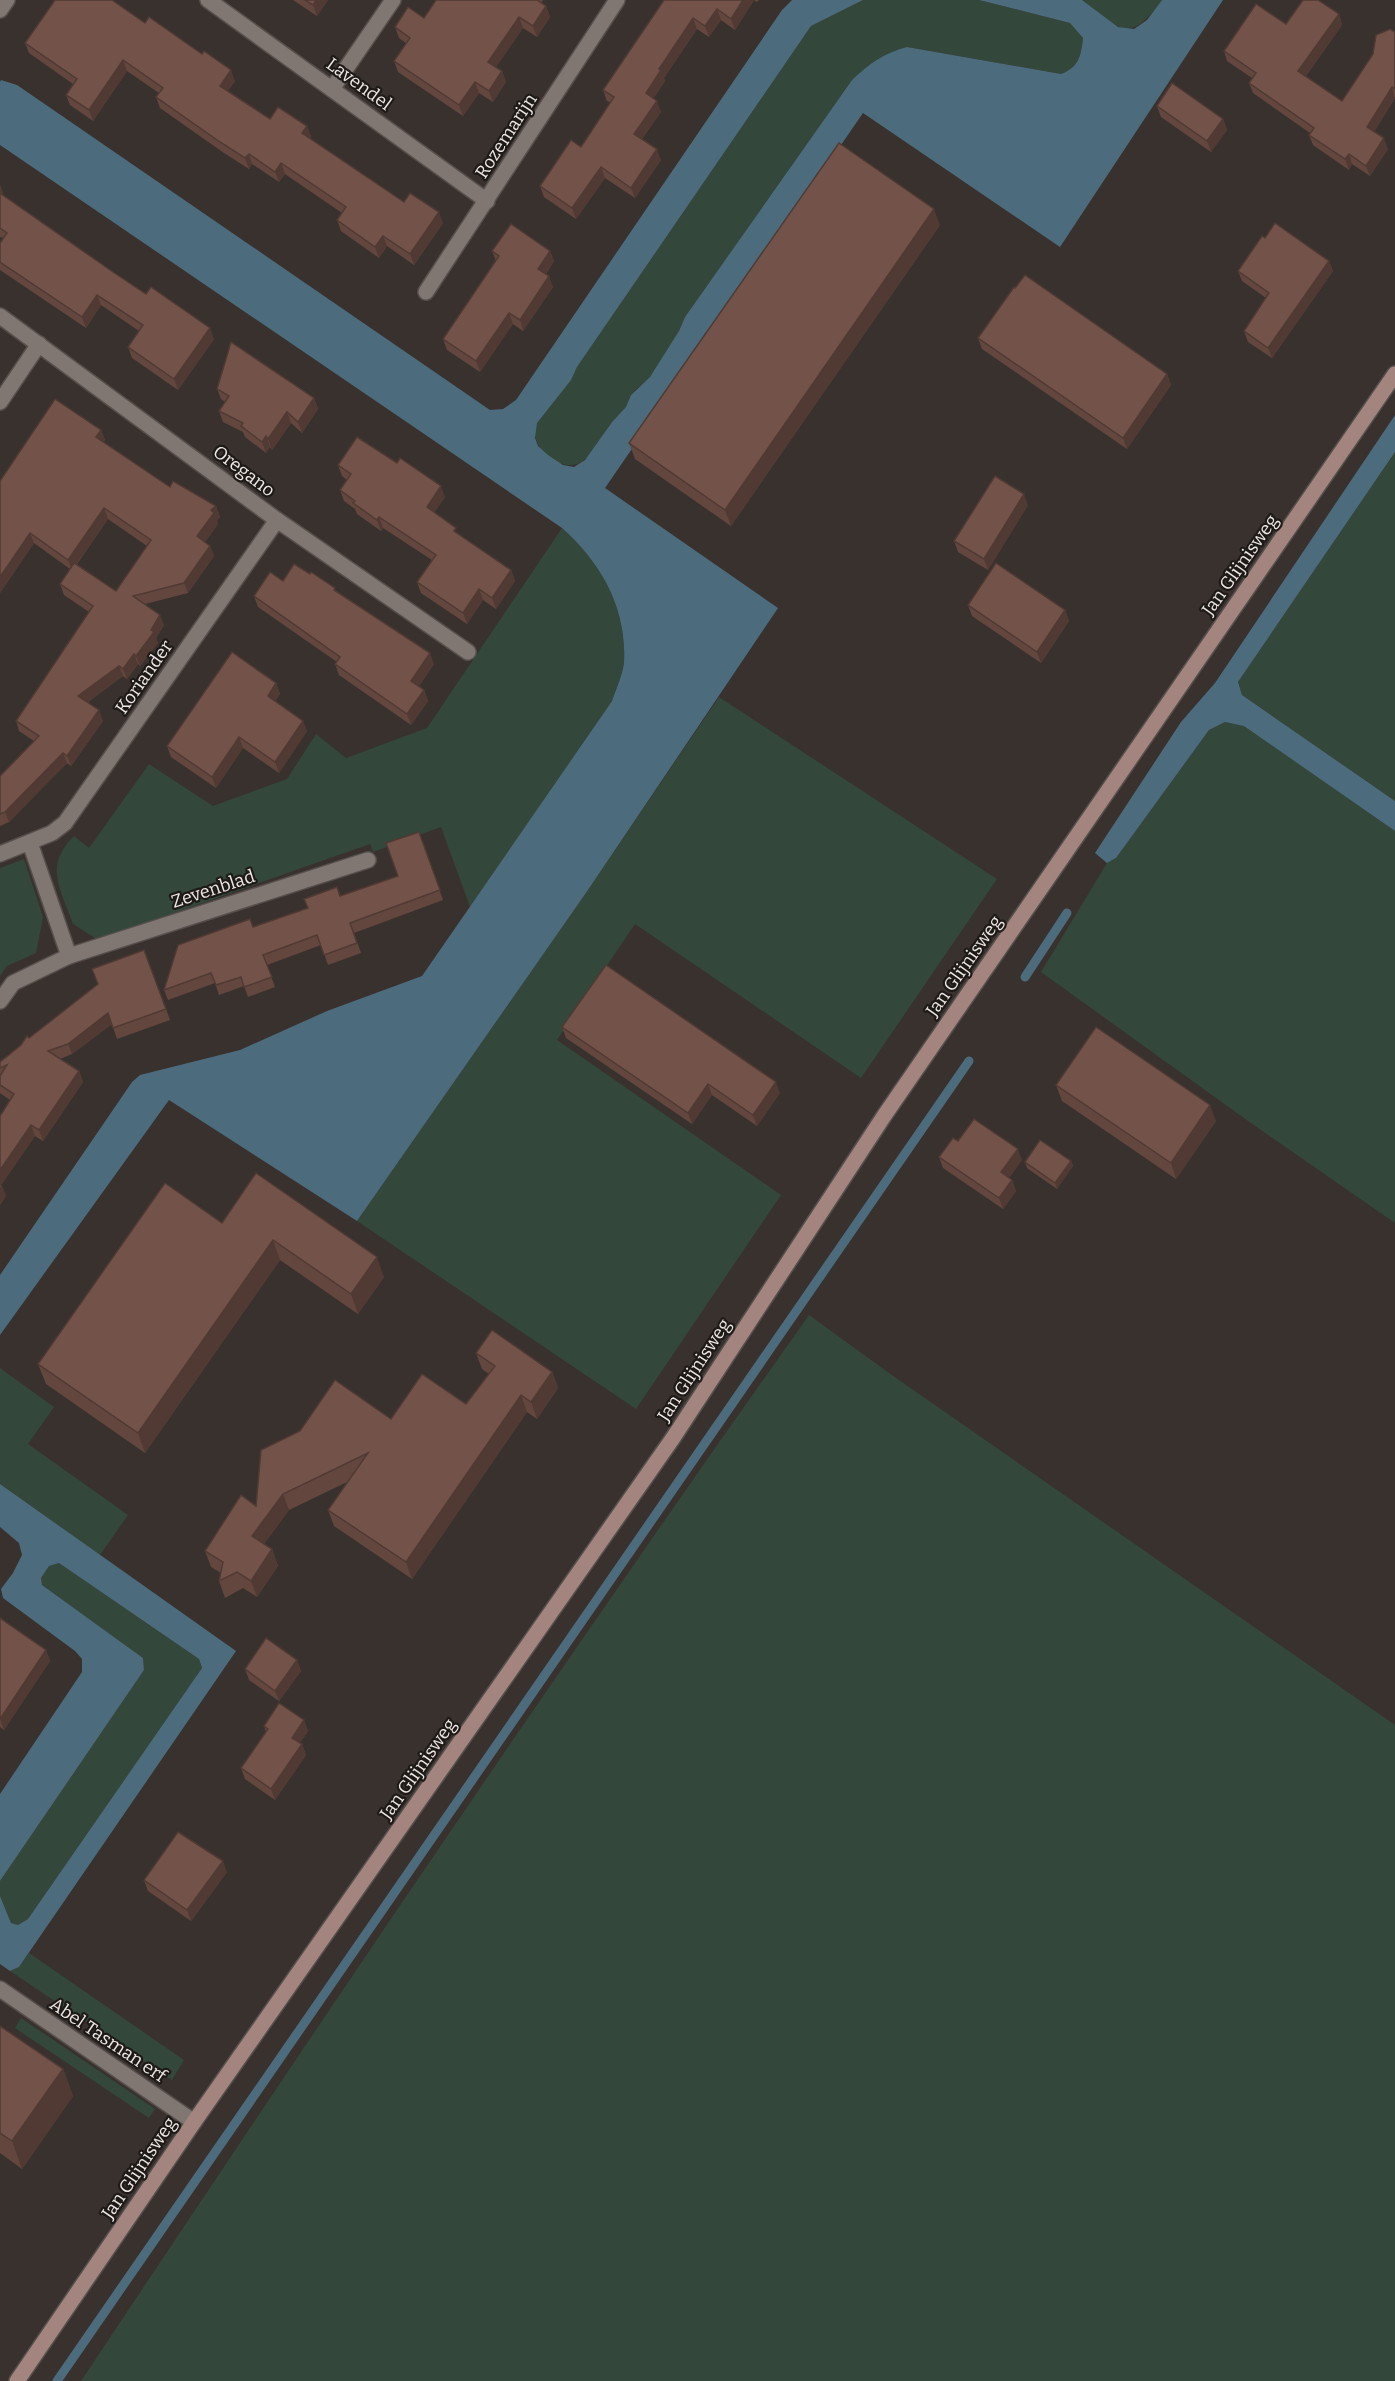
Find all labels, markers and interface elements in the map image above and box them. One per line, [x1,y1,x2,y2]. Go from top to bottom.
street label: Lavendel [322,53,396,115]
street label: Rozemarijn [470,89,542,183]
street label: Oregano [209,441,279,501]
street label: Jan Glijnisweg [1197,510,1283,620]
street label: Koriander [111,636,177,718]
street label: Zevenblad [168,865,258,913]
street label: Jan Glijnisweg [921,911,1007,1021]
street label: Jan Glijnisweg [652,1315,735,1426]
street label: Jan Glijnisweg [375,1714,461,1824]
street label: Abel Tasman erf [46,1993,172,2088]
street label: Jan Glijnisweg [96,2113,181,2224]

